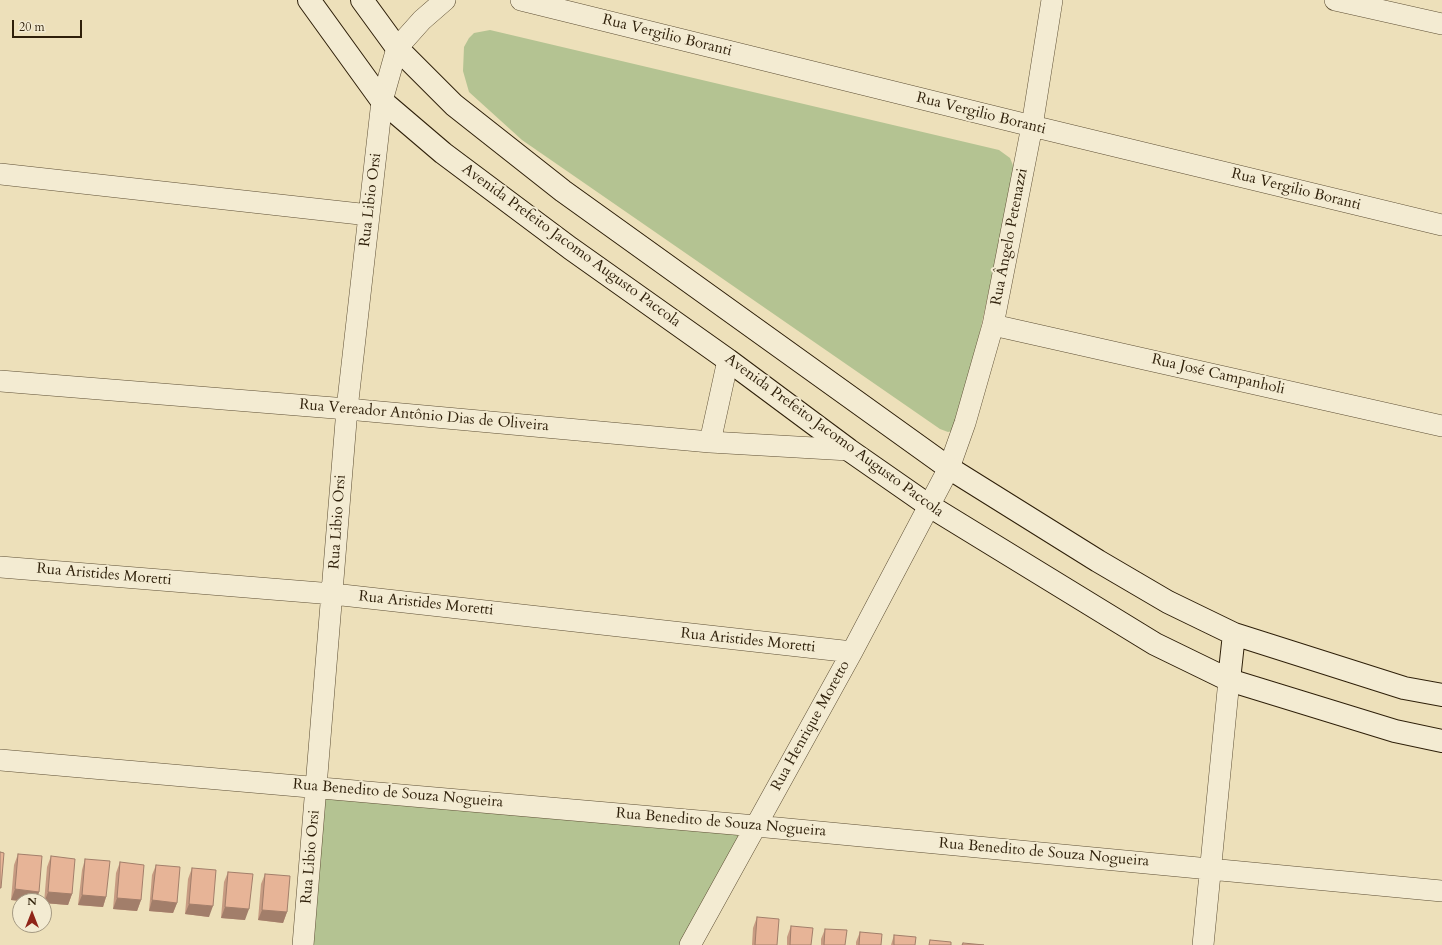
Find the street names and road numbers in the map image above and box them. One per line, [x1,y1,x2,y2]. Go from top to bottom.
street label: Rua Vergilio Boranti [600,11,734,61]
street label: Rua Vergilio Boranti [914,89,1048,139]
street label: Rua Libio Orsi [356,152,386,248]
street label: Avenida Prefeito Jacomo Augusto Paccola [458,161,684,331]
street label: Rua Vergilio Boranti [1229,165,1363,215]
street label: Rua Ângelo Petenazzi [988,167,1032,307]
street label: Avenida Prefeito Jacomo Augusto Paccola [721,351,947,521]
street label: Rua José Campanholi [1150,351,1286,399]
street label: Rua Vereador Antônio Dias de Oliveira [298,396,550,436]
street label: Rua Libio Orsi [326,474,350,570]
street label: Rua Aristides Moretti [36,560,172,590]
street label: Rua Aristides Moretti [358,588,494,620]
street label: Rua Aristides Moretti [680,625,816,657]
street label: Rua Henrique Moretto [768,658,854,794]
street label: Rua Benedito de Souza Nogueira [292,776,504,812]
street label: Rua Benedito de Souza Nogueira [615,805,827,841]
street label: Rua Libio Orsi [298,809,324,905]
street label: Rua Benedito de Souza Nogueira [938,835,1150,871]

